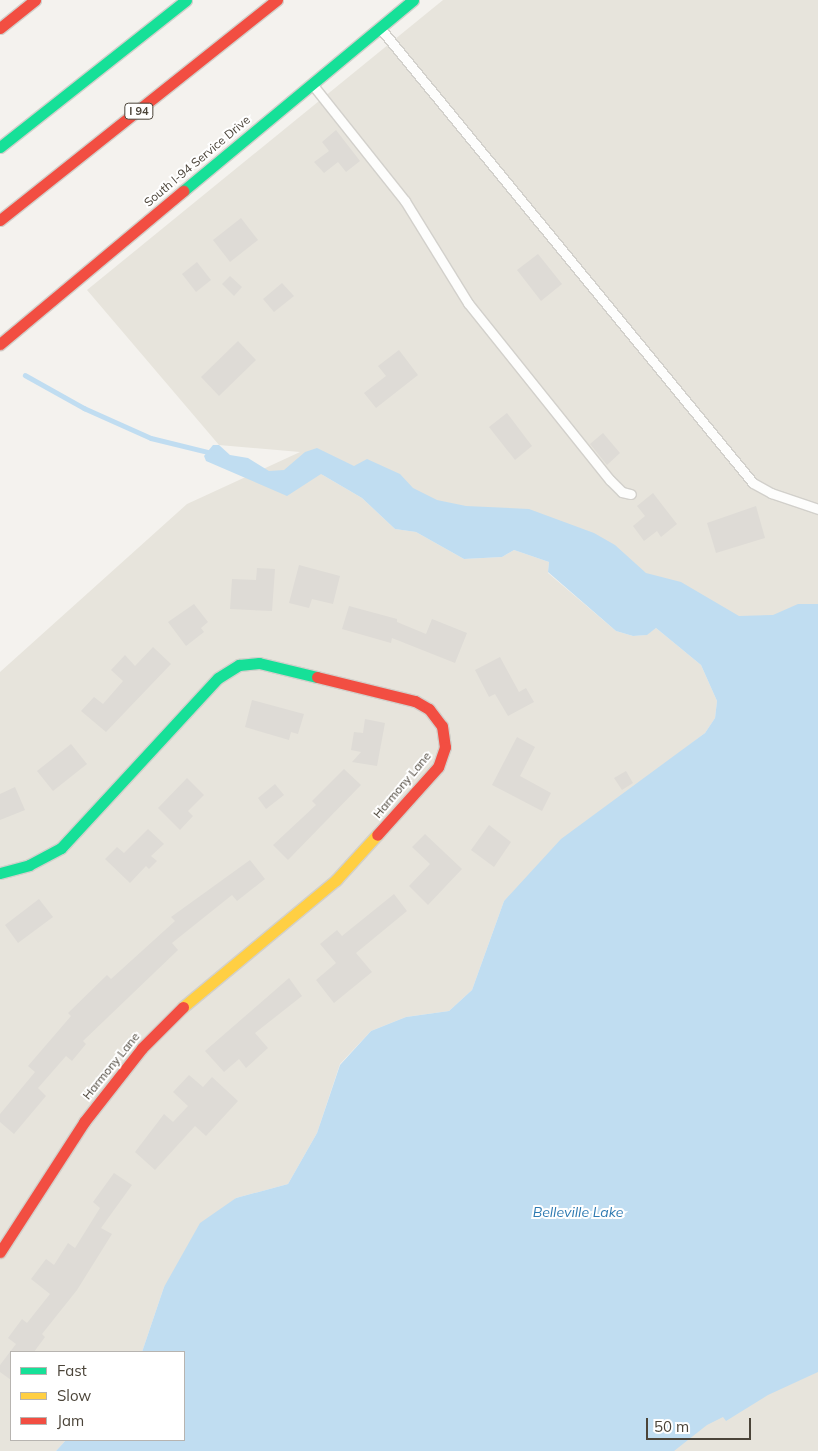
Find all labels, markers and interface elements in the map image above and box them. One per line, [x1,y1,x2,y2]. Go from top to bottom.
road number: I 94 [124,102,154,120]
street label: South I-94 Service Drive [141,112,253,210]
street label: Harmony Lane [370,749,434,821]
street label: Harmony Lane [80,1030,142,1102]
water label: Belleville Lake [533,1204,623,1220]
legend [10,1351,185,1441]
text: Fast [57,1361,87,1380]
text: Slow [57,1386,91,1405]
scale bar [648,1408,753,1440]
text: Jam [57,1411,84,1430]
text: 50 m [654,1417,689,1436]

